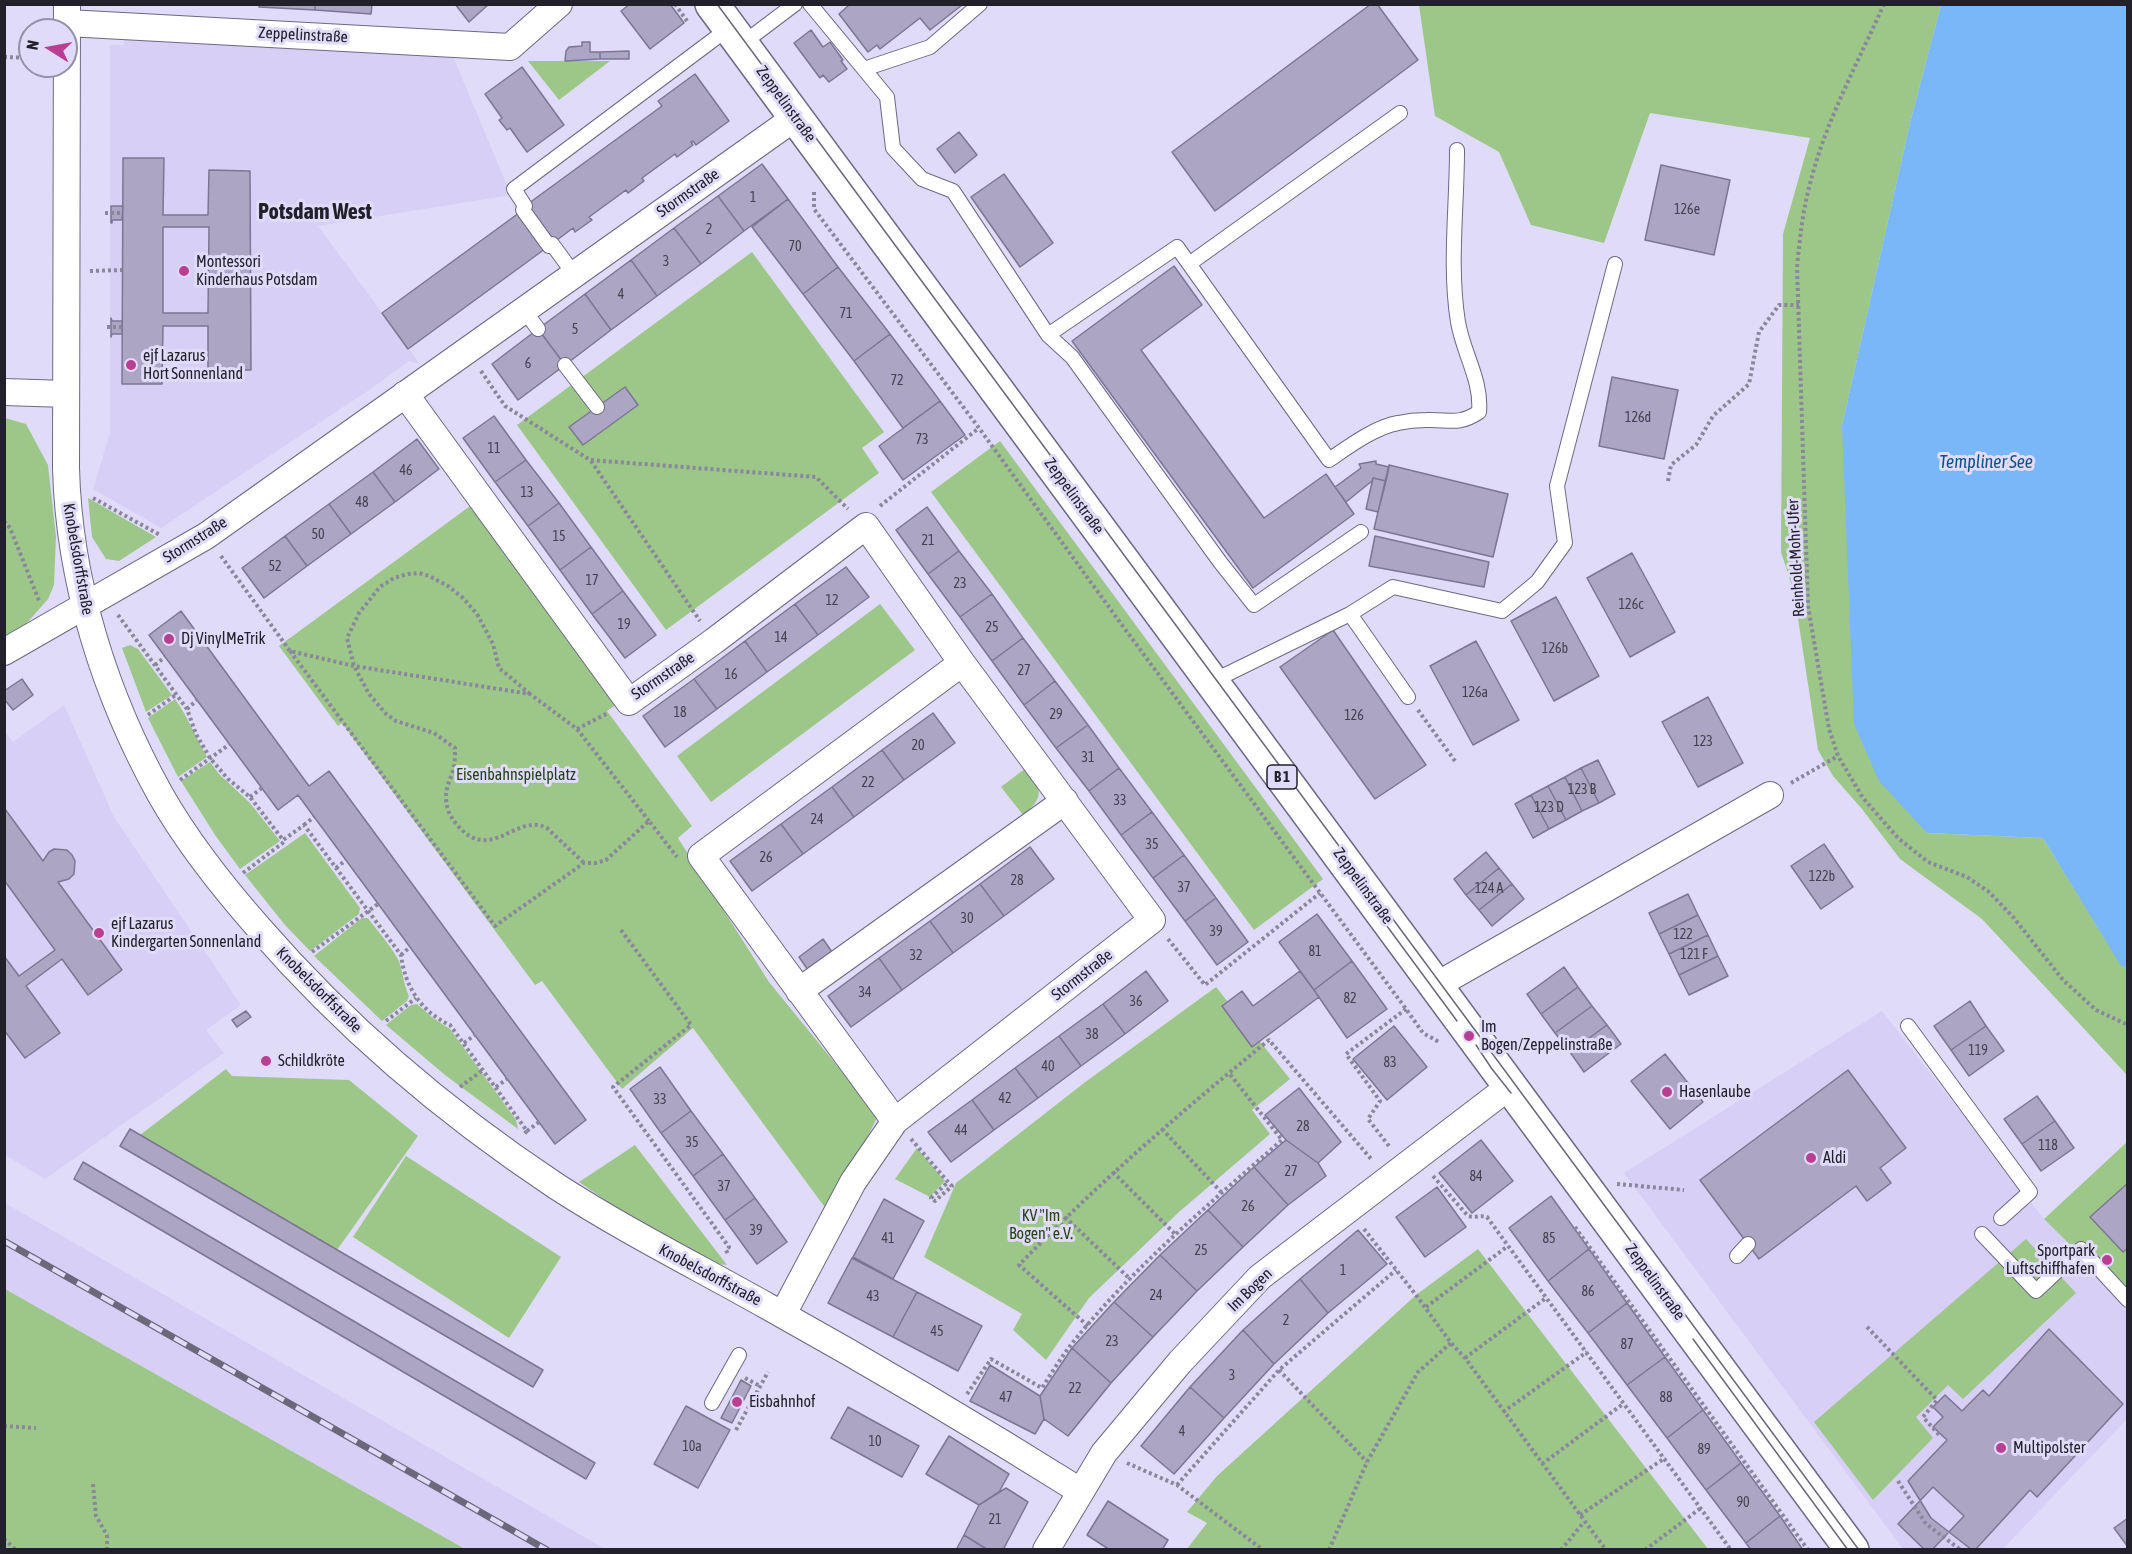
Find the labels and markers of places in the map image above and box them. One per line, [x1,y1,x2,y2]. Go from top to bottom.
place label: Montessori Kinderhaus Potsdam [196,252,318,290]
marker: Montessori Kinderhaus Potsdam [177,264,191,278]
place label: ejf Lazarus Hort Sonnenland [143,346,243,384]
marker: ejf Lazarus Hort Sonnenland [124,358,138,372]
place label: Dj VinylMeTrik [181,629,265,649]
marker: Dj VinylMeTrik [162,632,176,646]
place label: ejf Lazarus Kindergarten Sonnenland [111,914,261,952]
marker: ejf Lazarus Kindergarten Sonnenland [92,926,106,940]
place label: Im Bogen/Zeppelinstraße [1481,1017,1613,1055]
marker: Im Bogen/Zeppelinstraße [1462,1029,1476,1043]
place label: Schildkröte [278,1051,345,1071]
marker: Schildkröte [259,1054,273,1068]
place label: Hasenlaube [1679,1082,1751,1102]
marker: Hasenlaube [1660,1085,1674,1099]
place label: Aldi [1823,1148,1846,1168]
marker: Aldi [1804,1151,1818,1165]
place label: Sportpark Luftschiffhafen [2006,1241,2095,1279]
marker: Sportpark Luftschiffhafen [2100,1253,2114,1267]
place label: Eisbahnhof [749,1392,815,1412]
marker: Eisbahnhof [730,1395,744,1409]
place label: Multipolster [2013,1438,2085,1458]
marker: Multipolster [1994,1441,2008,1455]

